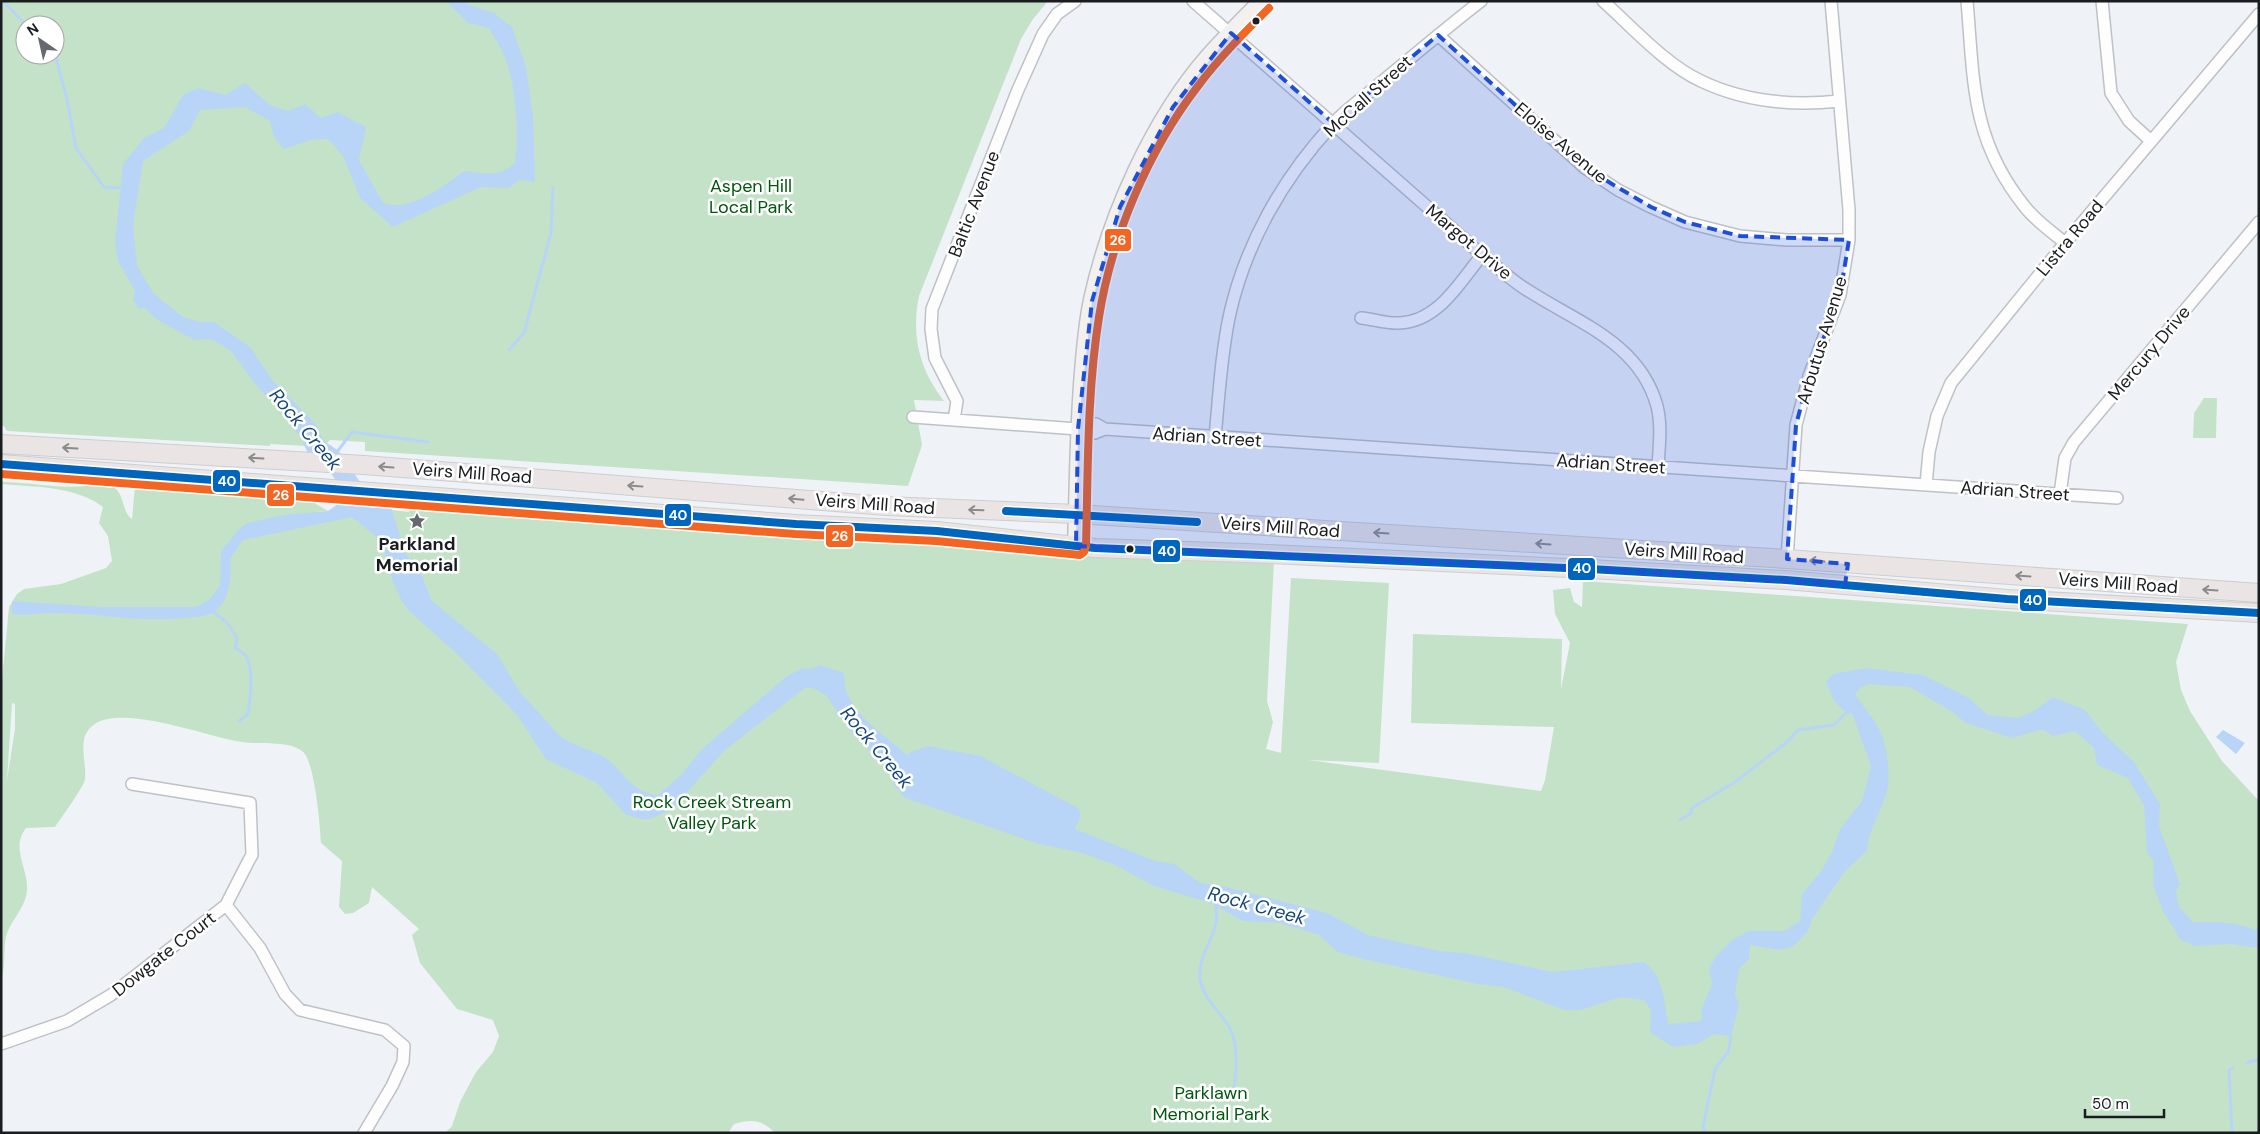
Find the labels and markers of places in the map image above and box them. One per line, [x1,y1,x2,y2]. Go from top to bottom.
unlabelled marker [1251,16,1261,26]
place icon: Parkland Memorial [407,511,427,531]
place label: Parkland Memorial [376,532,458,577]
unlabelled marker [1125,544,1135,554]

